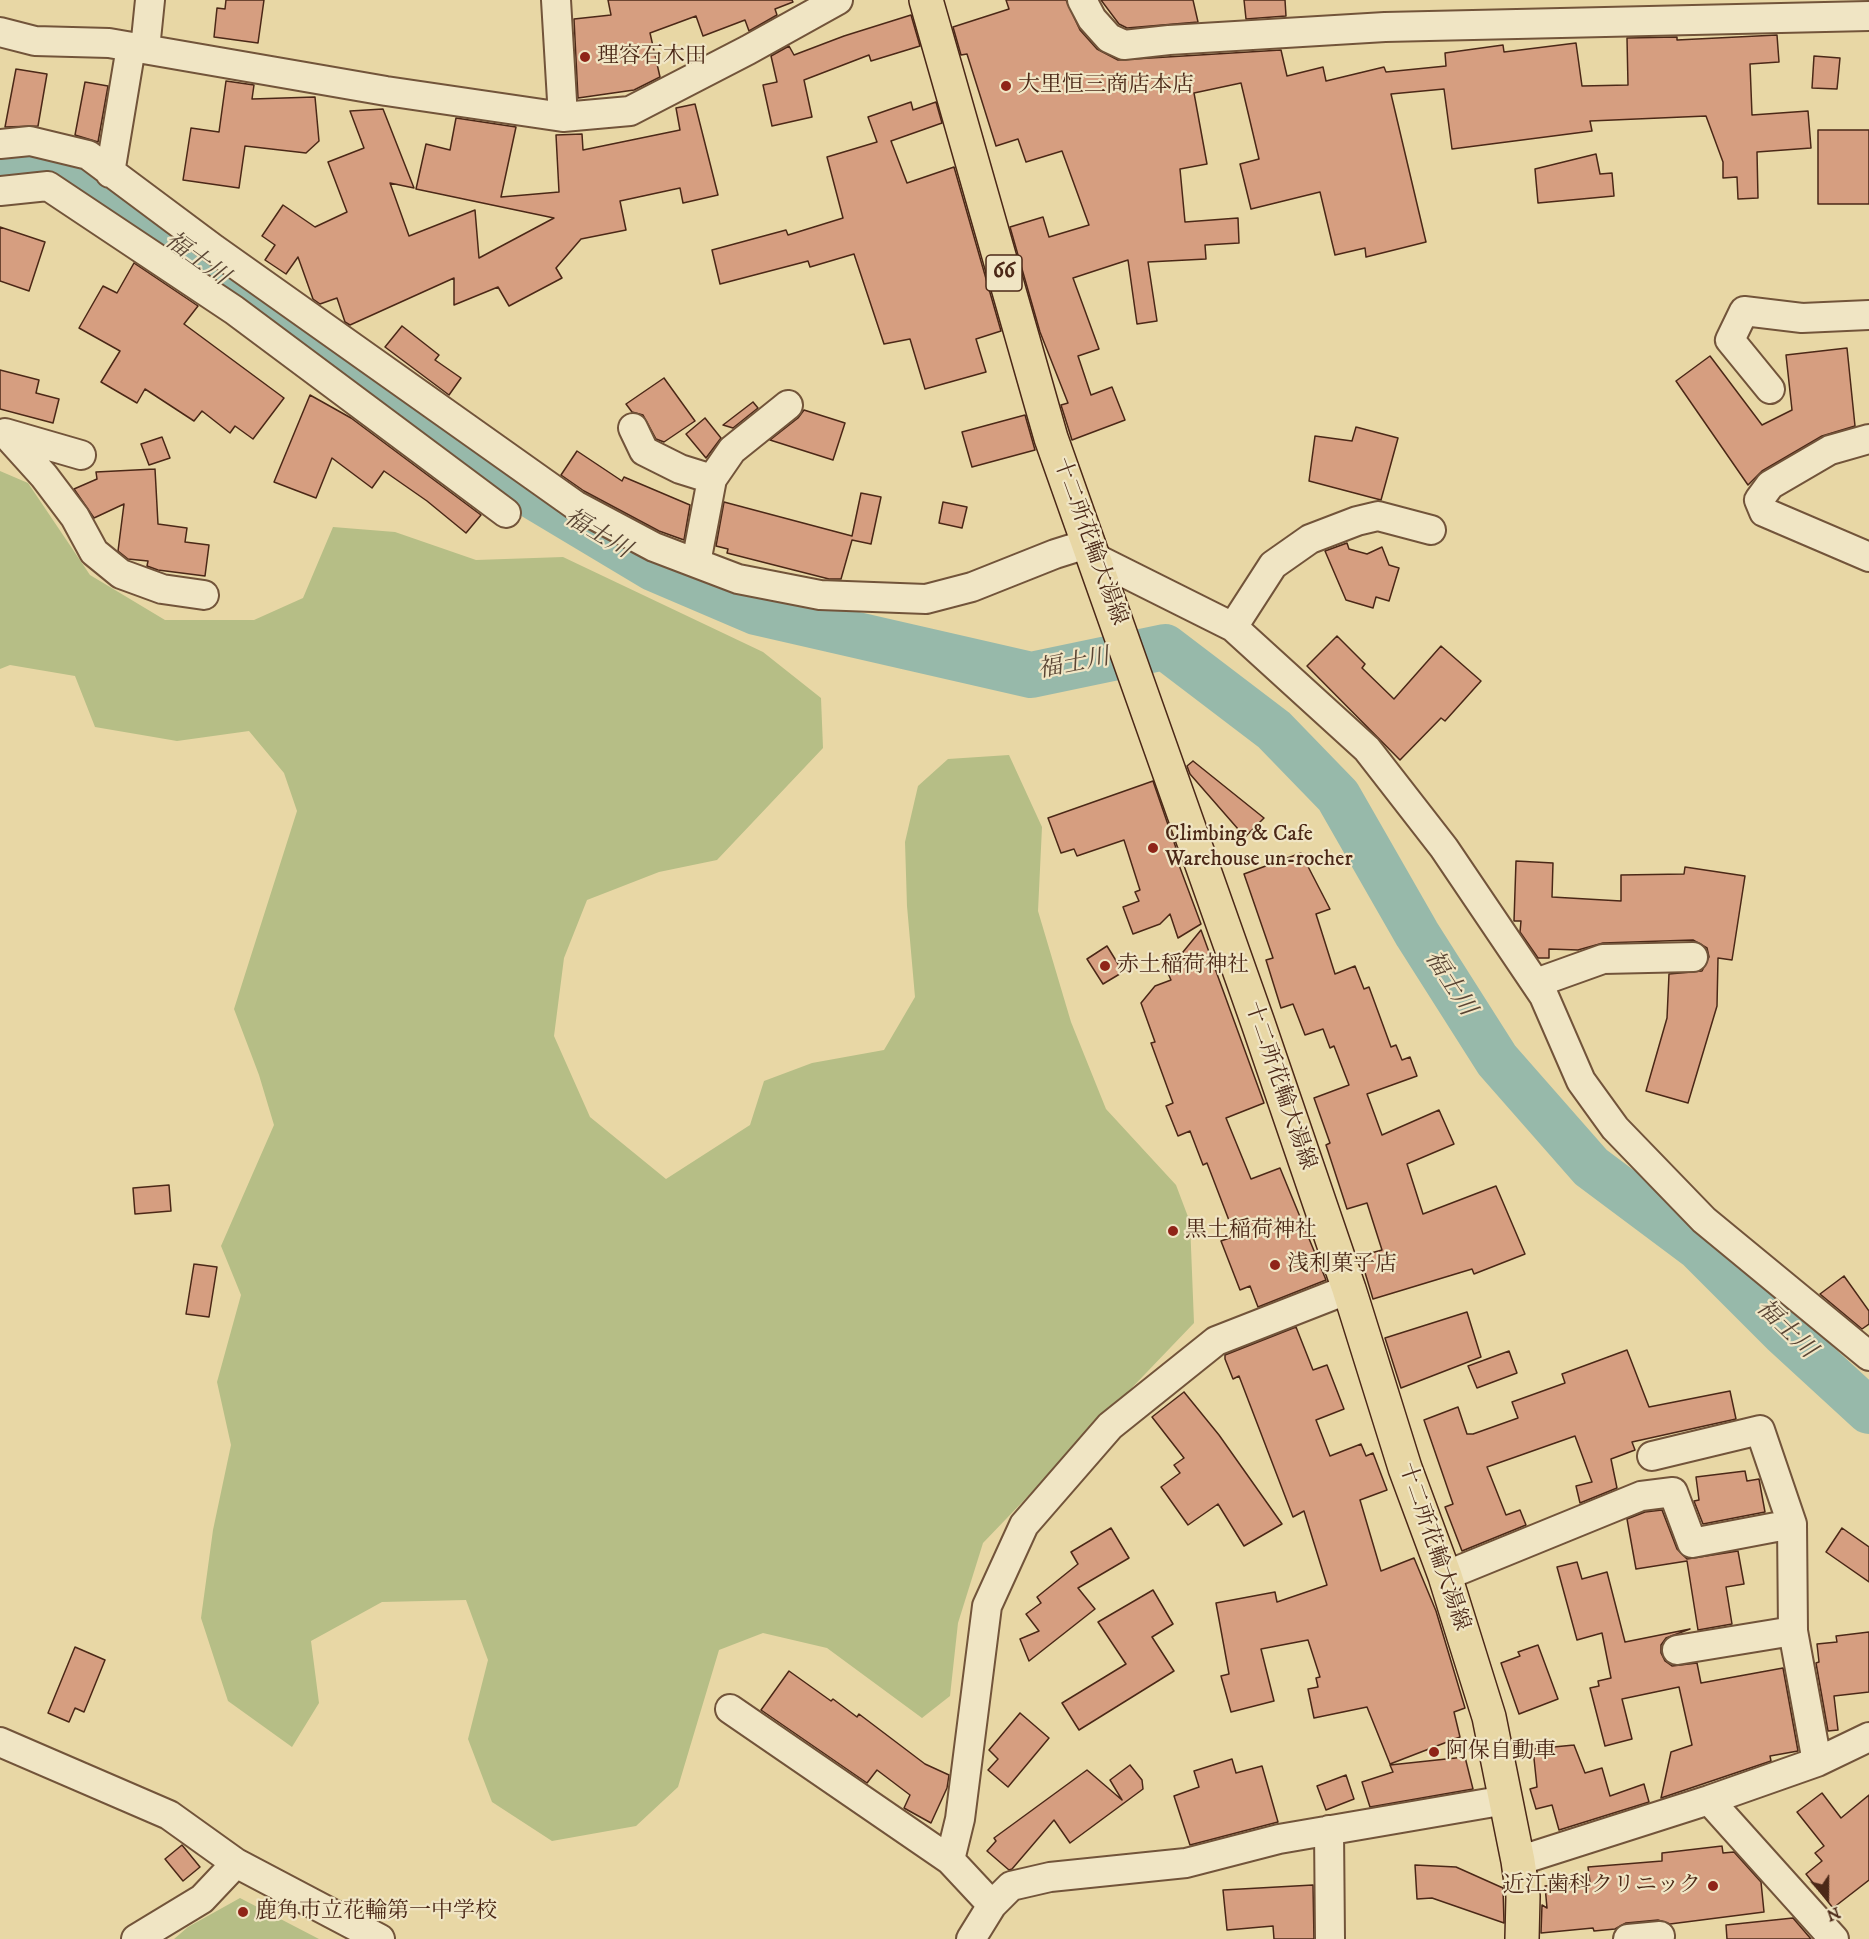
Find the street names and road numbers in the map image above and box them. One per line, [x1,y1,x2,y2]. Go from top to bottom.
road number: 66 [986,255,1022,291]
street label: 十二所花輪大湯線 [1046,455,1132,629]
street label: 十二所花輪大湯線 [1238,998,1320,1174]
street label: 十二所花輪大湯線 [1392,1459,1474,1635]

